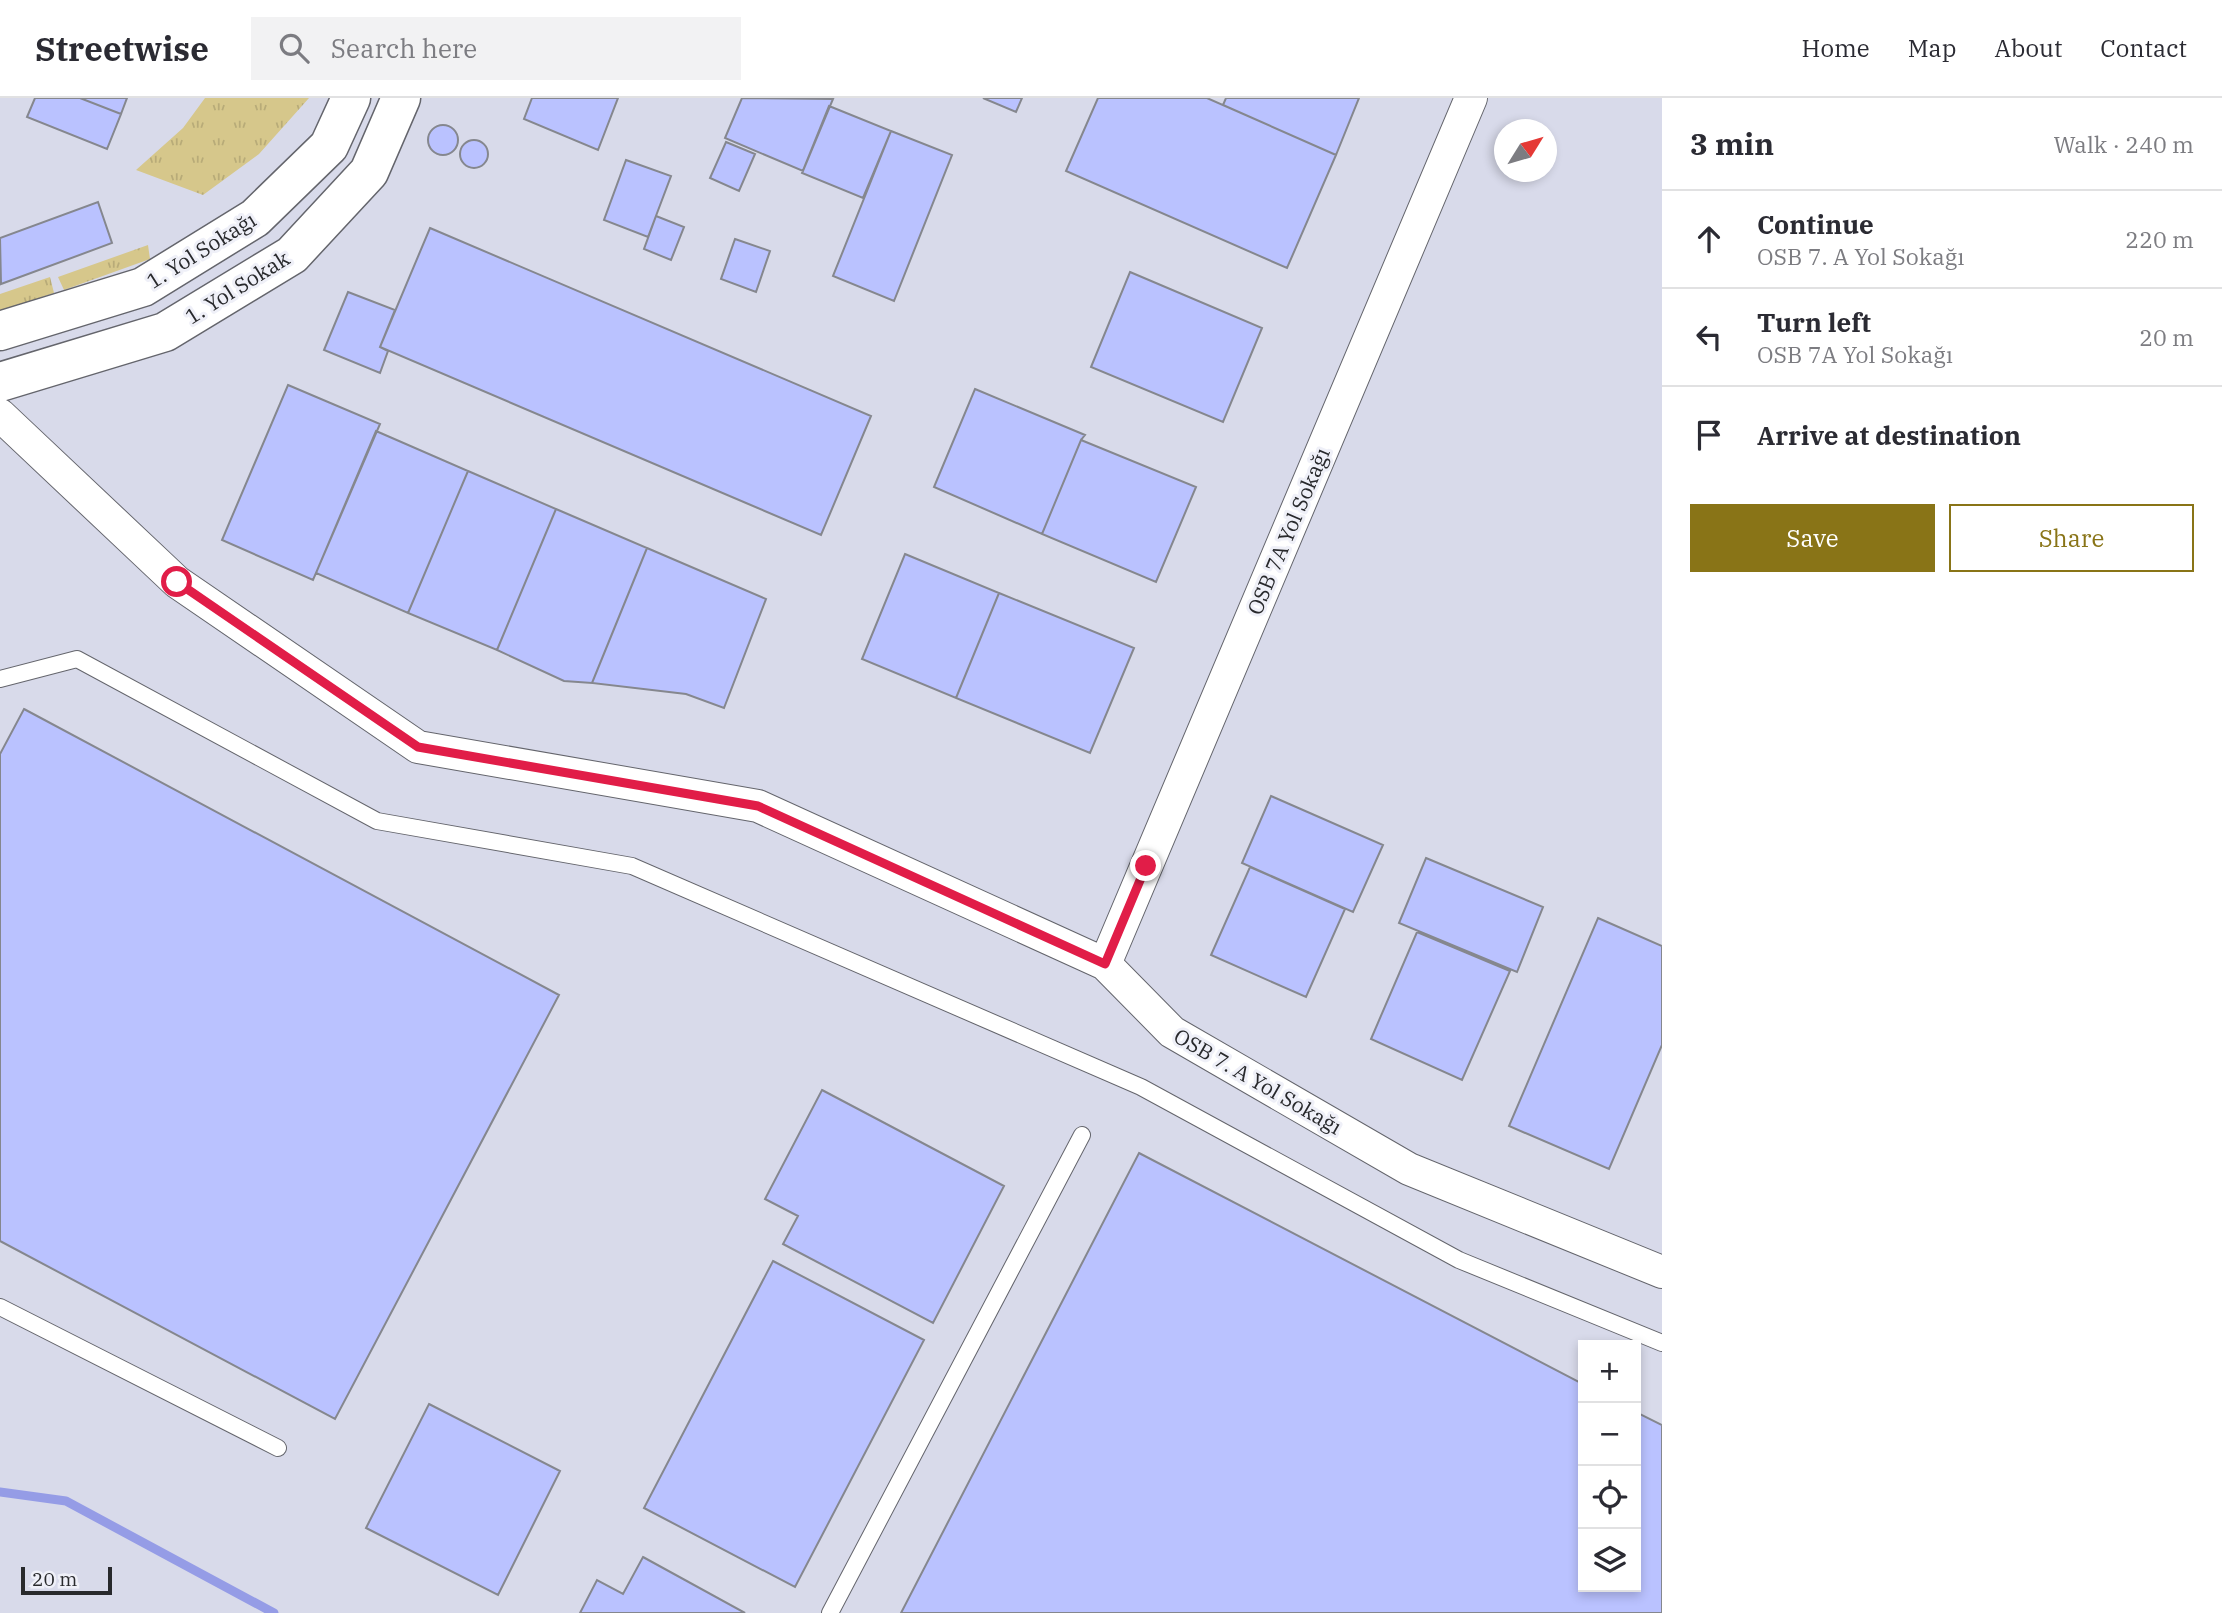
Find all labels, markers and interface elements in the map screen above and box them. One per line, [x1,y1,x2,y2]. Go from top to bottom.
search box [251,17,741,80]
text: Streetwise [35,27,209,70]
icon: search [275,29,313,67]
text: Search here [331,31,477,65]
text: Home [1802,32,1870,64]
text: Map [1908,32,1956,64]
text: About [1994,32,2062,64]
text: Contact [2100,32,2187,64]
north arrow [1494,119,1557,182]
text: 3 min [1690,124,1774,163]
text: Walk · 240 m [2053,129,2194,159]
street label: 1. Yol Sokağı [141,205,261,295]
text: Continue [1757,207,1874,241]
icon: ahead [1690,220,1728,258]
text: 220 m [2125,224,2194,254]
text: OSB 7. A Yol Sokağı [1757,241,1965,271]
street label: 1. Yol Sokak [179,243,295,330]
text: Turn left [1757,305,1871,339]
icon: left [1690,318,1728,356]
text: 20 m [2139,322,2194,352]
text: OSB 7A Yol Sokağı [1757,339,1953,369]
icon: arrive [1690,416,1728,454]
text: Arrive at destination [1757,418,2021,452]
street label: OSB 7A Yol Sokağı [1240,443,1336,619]
button: Save [1690,504,1935,572]
button: Share [1949,504,2194,572]
route start [161,566,192,597]
route end [1130,850,1161,881]
street label: OSB 7. A Yol Sokağı [1169,1022,1347,1140]
map controls [1578,1340,1641,1592]
button: + [1578,1340,1641,1403]
button: − [1578,1403,1641,1466]
button: locate [1578,1466,1641,1529]
button: layers [1578,1529,1641,1592]
scale bar [21,1564,112,1596]
text: 20 m [32,1567,77,1591]

